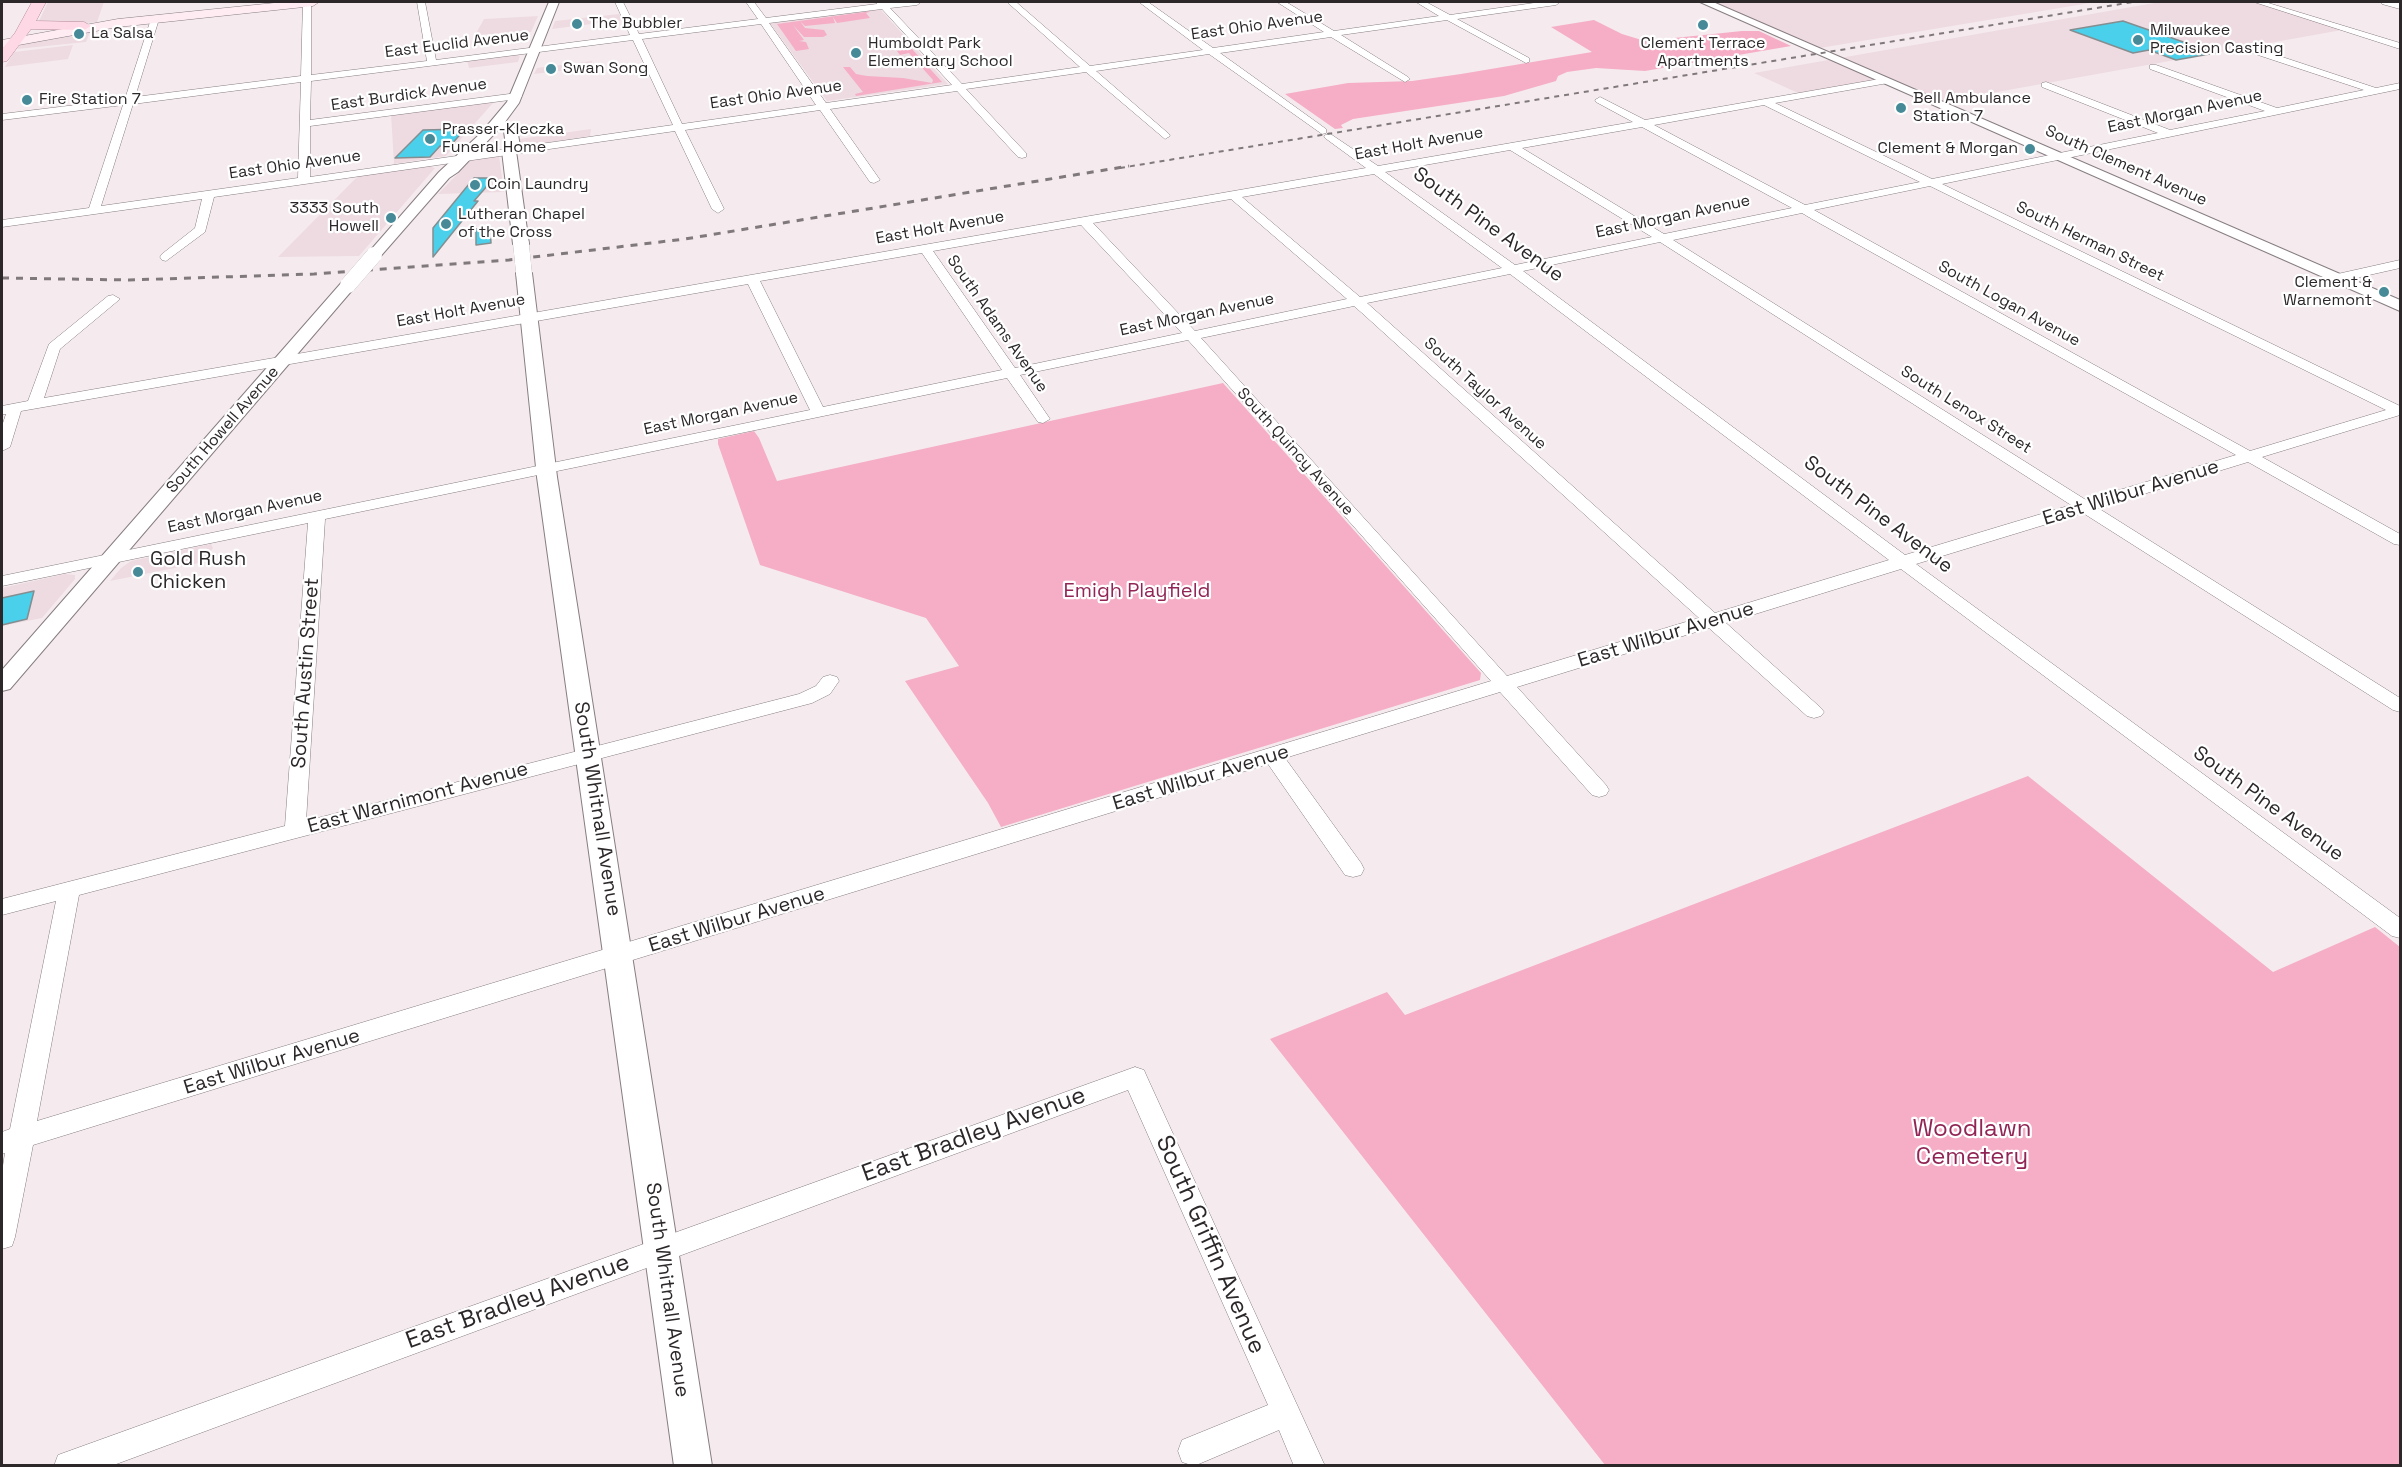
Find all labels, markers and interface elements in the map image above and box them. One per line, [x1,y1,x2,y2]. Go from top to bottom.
street label: East Ohio Avenue [1190,7,1324,45]
place label: The Bubbler [589,14,682,34]
marker: The Bubbler [570,17,584,31]
marker: Clement Terrace Apartments [1696,18,1710,32]
place label: Milwaukee Precision Casting [2150,21,2283,59]
place label: La Salsa [91,24,154,44]
street label: East Euclid Avenue [384,26,530,62]
marker: La Salsa [72,27,86,41]
marker: Milwaukee Precision Casting [2131,33,2145,47]
place label: Humboldt Park Elementary School [868,34,1013,72]
place label: Clement Terrace Apartments [1640,34,1766,72]
marker: Humboldt Park Elementary School [849,46,863,60]
place label: Swan Song [563,59,648,79]
marker: Swan Song [544,62,558,76]
street label: East Burdick Avenue [330,75,488,115]
street label: East Ohio Avenue [709,76,843,114]
street label: East Morgan Avenue [2106,86,2264,138]
place label: Bell Ambulance Station 7 [1913,89,2031,127]
place label: Fire Station 7 [39,90,141,110]
marker: Fire Station 7 [20,93,34,107]
marker: Bell Ambulance Station 7 [1894,101,1908,115]
place label: Prasser-Kleczka Funeral Home [442,120,564,158]
street label: South Clement Avenue [2042,122,2210,210]
street label: East Holt Avenue [1353,123,1485,165]
marker: Prasser-Kleczka Funeral Home [423,132,437,146]
place label: Clement & Morgan [1878,139,2018,159]
marker: Clement & Morgan [2023,142,2037,156]
street label: East Ohio Avenue [228,146,362,184]
street label: South Pine Avenue [1408,162,1568,288]
place label: Coin Laundry [487,175,588,195]
marker: Coin Laundry [468,178,482,192]
street label: East Morgan Avenue [1594,191,1752,243]
street label: South Herman Street [2013,198,2167,286]
place label: 3333 South Howell [290,199,379,237]
place label: Lutheran Chapel of the Cross [458,205,585,243]
street label: East Holt Avenue [874,207,1006,249]
marker: 3333 South Howell [384,211,398,225]
marker: Lutheran Chapel of the Cross [439,217,453,231]
street label: South Adams Avenue [942,252,1052,396]
street label: South Logan Avenue [1935,257,2083,351]
place label: Clement & Warnemont [2283,273,2372,311]
marker: Clement & Warnemont [2377,285,2391,299]
street label: East Morgan Avenue [1118,289,1276,341]
street label: East Holt Avenue [395,290,527,332]
street label: South Taylor Avenue [1420,334,1550,454]
street label: South Lenox Street [1897,362,2035,458]
street label: South Howell Avenue [163,363,283,497]
street label: South Quincy Avenue [1233,384,1357,520]
street label: East Morgan Avenue [642,388,800,440]
street label: South Pine Avenue [1799,451,1957,579]
street label: East Wilbur Avenue [2040,455,2222,531]
street label: East Morgan Avenue [166,486,324,538]
place label: Gold Rush Chicken [150,548,246,595]
marker: Gold Rush Chicken [131,565,145,579]
street label: South Austin Street [287,577,325,769]
park label: Emigh Playfield [1064,580,1210,604]
street label: East Wilbur Avenue [1575,597,1757,673]
street label: South Whitnall Avenue [568,700,626,918]
street label: East Wilbur Avenue [1110,740,1292,816]
street label: South Pine Avenue [2188,741,2348,867]
street label: East Warnimont Avenue [305,757,531,839]
street label: East Wilbur Avenue [646,882,828,958]
street label: East Wilbur Avenue [181,1024,363,1100]
street label: East Bradley Avenue [858,1081,1090,1189]
park label: Woodlawn Cemetery [1912,1115,2032,1171]
street label: South Griffin Avenue [1149,1131,1271,1359]
street label: South Whitnall Avenue [640,1181,694,1399]
street label: East Bradley Avenue [402,1248,634,1356]

